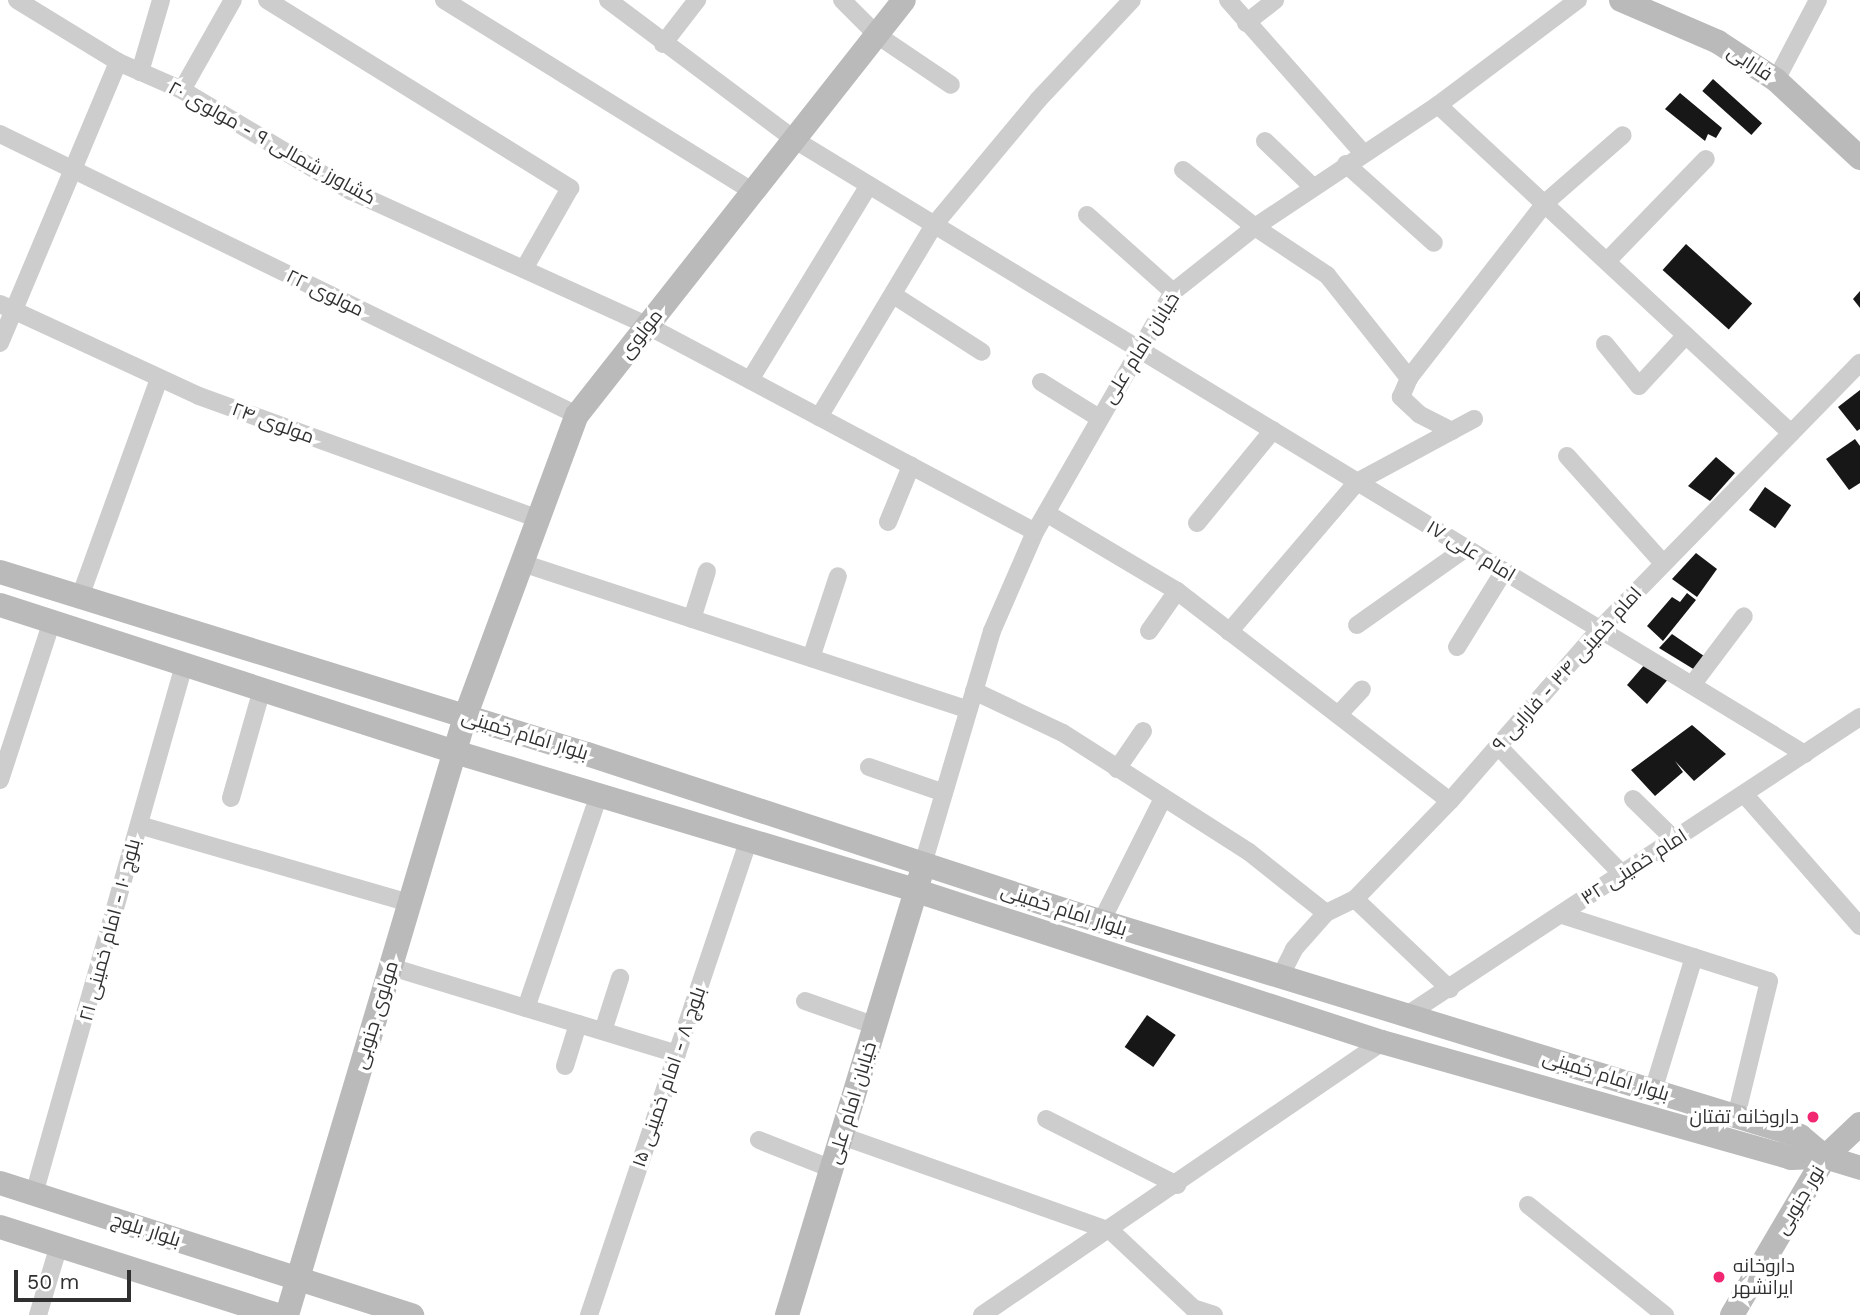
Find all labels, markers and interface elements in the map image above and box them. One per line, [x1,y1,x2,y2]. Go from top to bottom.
street label: فارابی [1723,40,1777,86]
street label: کشاورز شمالی ۹ - مولوی ۲۰ [164,76,380,210]
street label: مولوی ۲۲ [283,265,367,321]
street label: خیابان امام علی [1098,288,1184,408]
street label: مولوی [615,305,667,363]
street label: مولوی ۲۴ [229,398,317,448]
street label: امام علی ۱۷ [1423,516,1519,586]
street label: امام خمینی ۳۴ - فارابی ۹ [1487,582,1647,756]
street label: بلوار امام خمینی [459,705,591,765]
street label: امام خمینی ۳۲ [1577,824,1691,910]
street label: بلوچ ۱۰ - امام خمینی ۲۱ [75,836,145,1024]
street label: بلوار امام خمینی [998,879,1130,941]
street label: مولوی جنوبی [349,958,403,1072]
street label: بلوچ ۸ - امام خمینی ۱۵ [627,984,711,1170]
street label: خیابان امام علی [823,1039,881,1167]
street label: بلوار امام خمینی [1540,1046,1672,1106]
place label: داروخانه تفتان [1690,1106,1799,1128]
marker: داروخانه تفتان [1805,1109,1821,1125]
street label: نور جنوبی [1771,1161,1829,1239]
street label: بلوار بلوچ [109,1208,183,1252]
place label: داروخانه ایرانشهر [1733,1255,1795,1299]
scale bar [18,1256,135,1300]
text: 50 m [27,1269,79,1294]
marker: داروخانه ایرانشهر [1711,1269,1727,1285]

